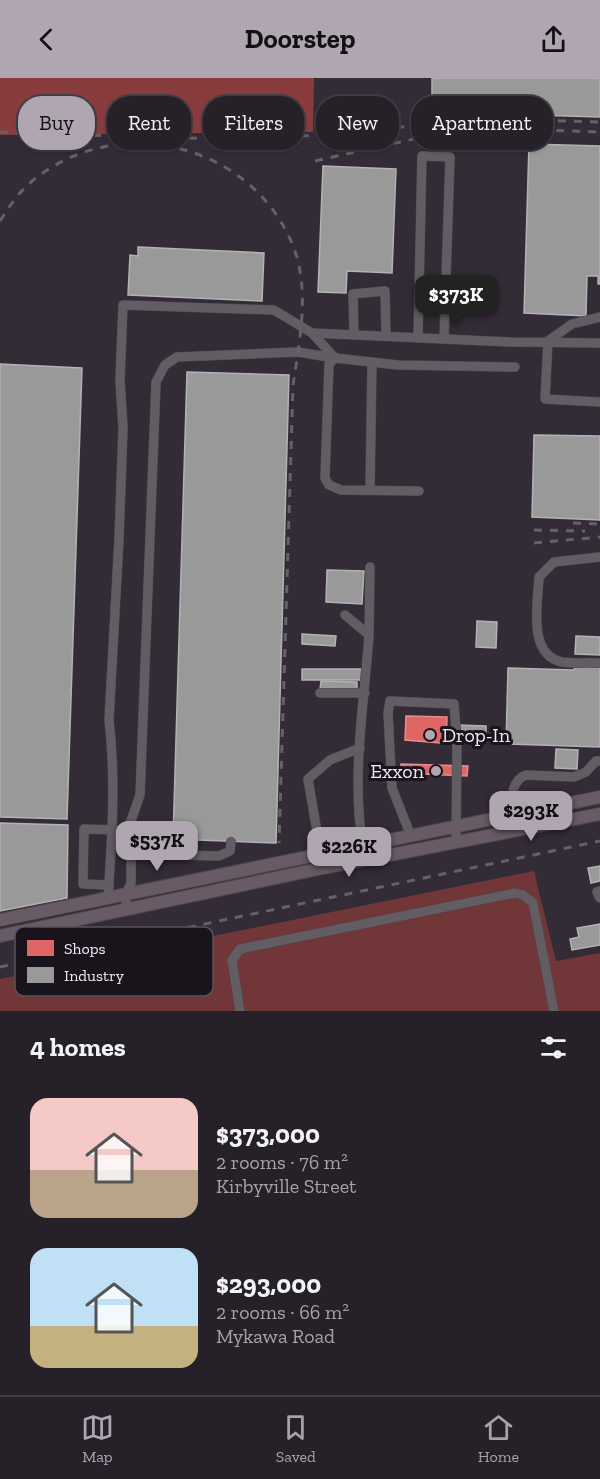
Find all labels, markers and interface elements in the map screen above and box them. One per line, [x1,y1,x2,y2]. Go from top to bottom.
icon: back [30,23,63,56]
text: Doorstep [245,23,355,55]
icon: share [537,23,570,56]
chip: Buy [18,96,95,150]
chip: Rent [107,96,191,150]
chip: Filters [203,96,304,150]
chip: New [316,96,399,150]
chip: Apartment [411,96,553,150]
pin: $373K [414,275,498,326]
text: $373K [429,282,483,306]
place label: Drop-In [442,723,511,747]
marker: Drop-In [423,728,437,742]
place label: Exxon [370,759,425,783]
marker: Exxon [429,764,443,778]
pin: $293K [489,791,573,842]
text: $293K [503,798,559,822]
pin: $537K [115,821,199,872]
pin: $226K [307,827,391,878]
text: $537K [130,828,184,852]
text: $226K [321,834,377,858]
legend [15,927,213,996]
text: Shops [64,939,106,958]
text: Industry [64,966,125,985]
text: 4 homes [30,1031,126,1063]
icon: filters [537,1031,570,1064]
text: $373,000 [216,1118,320,1150]
icon: home [78,1122,150,1194]
text: 2 rooms · 76 m² [216,1150,348,1174]
text: Kirbyville Street [216,1174,356,1198]
text: $293,000 [216,1268,321,1300]
icon: home [78,1272,150,1344]
text: 2 rooms · 66 m² [216,1300,349,1324]
text: Mykawa Road [216,1324,335,1348]
tab: Map [81,1411,114,1466]
tab: Saved [276,1411,316,1466]
tab: Home [478,1411,519,1466]

